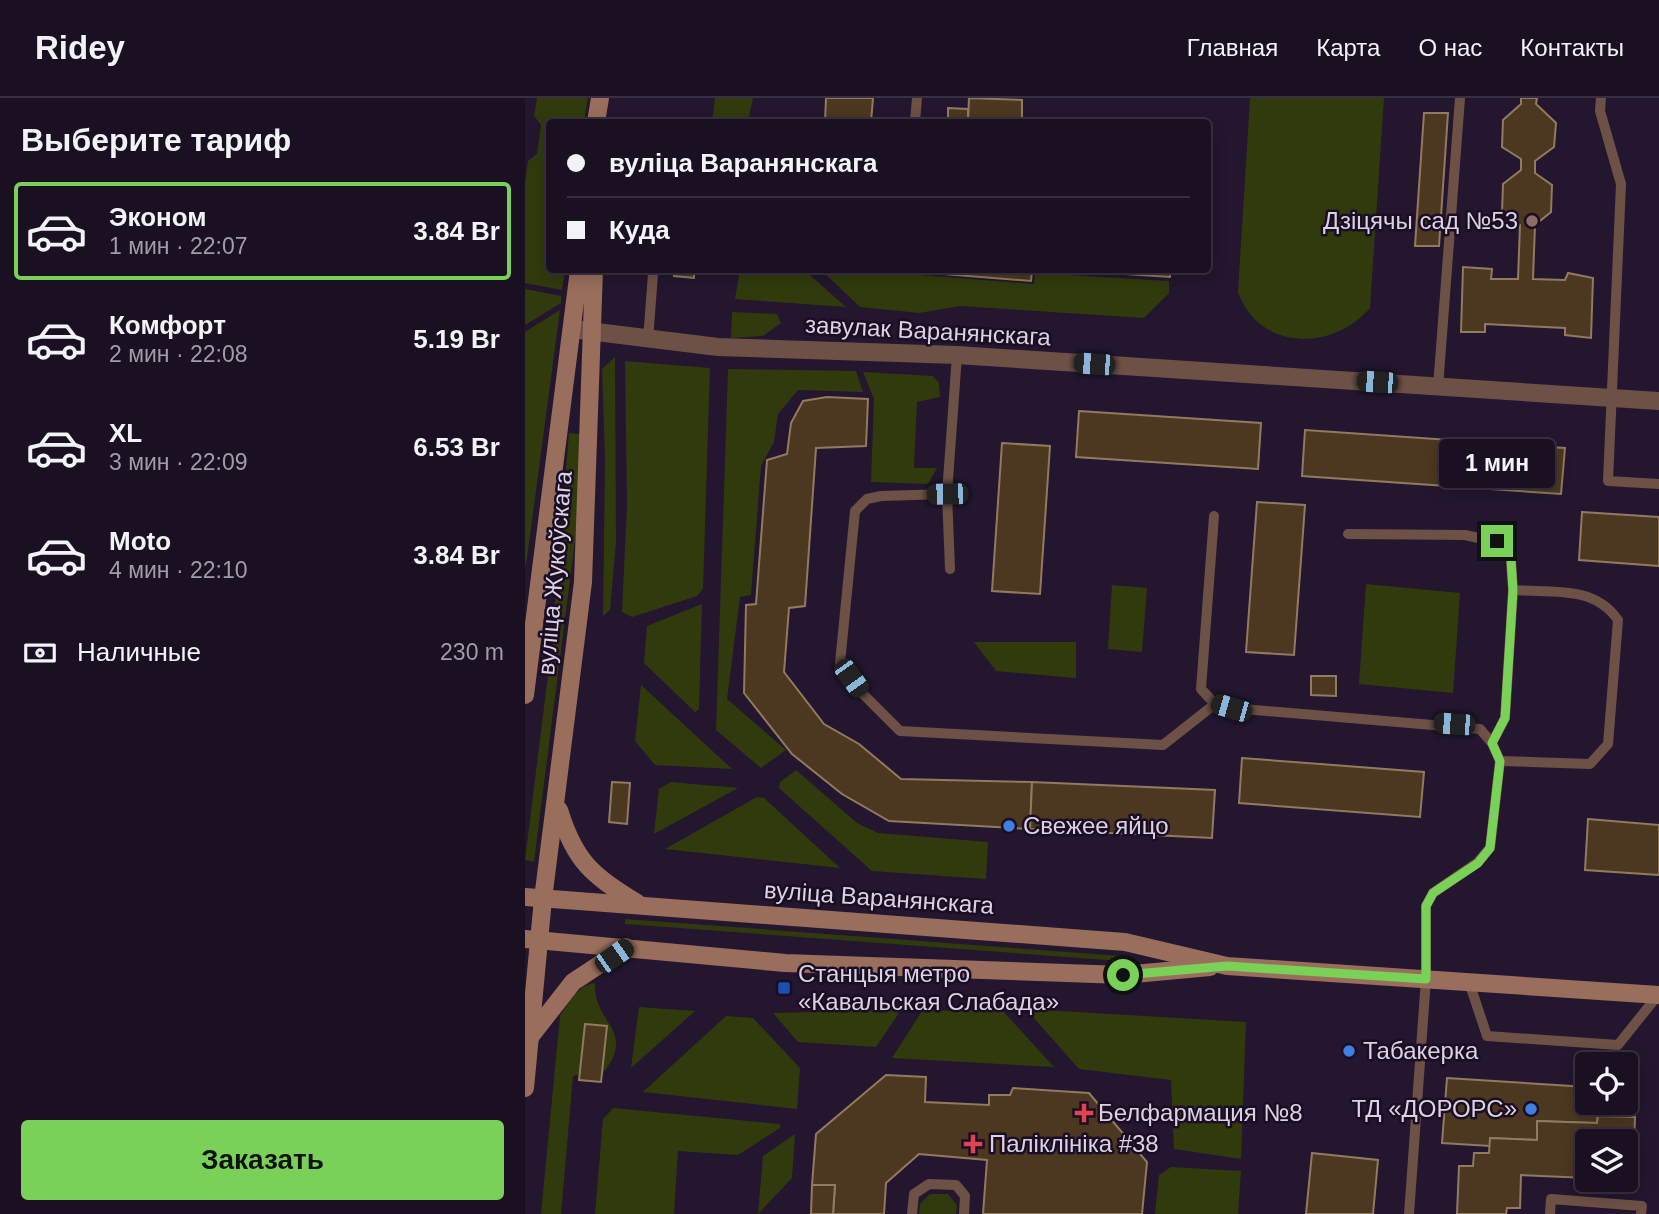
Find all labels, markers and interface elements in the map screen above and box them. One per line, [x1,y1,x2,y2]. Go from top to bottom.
text: Ridey [35,29,125,66]
text: Главная [1187,34,1278,61]
text: Карта [1316,34,1380,61]
text: О нас [1418,34,1482,61]
text: Контакты [1520,34,1624,61]
text: Выберите тариф [21,122,291,158]
text: вуліца Варанянскага [609,148,878,178]
icon: car [25,200,88,263]
text: Эконом [109,202,207,232]
place label: Дзіцячы сад №53 [1323,207,1518,234]
marker: Дзіцячы сад №53 [1524,213,1540,229]
text: Куда [609,215,670,245]
text: 3.84 Br [413,216,500,246]
text: 1 мин · 22:07 [109,233,248,259]
icon: car [25,308,88,371]
text: Комфорт [109,310,226,340]
street label: завулак Варанянскага [804,311,1052,350]
text: 5.19 Br [413,324,500,354]
text: 2 мин · 22:08 [109,341,248,367]
car [1073,352,1116,376]
car [1356,370,1399,394]
icon: car [25,416,88,479]
text: XL [109,418,142,448]
text: 6.53 Br [413,432,500,462]
callout: 1 мин [1439,440,1555,488]
text: 3 мин · 22:09 [109,449,248,475]
text: 1 мин [1465,450,1529,476]
street label: вуліца Жукоўскага [532,469,577,676]
car [926,483,969,505]
icon: car [25,524,88,587]
route end [1481,525,1513,557]
text: Moto [109,526,171,556]
text: 3.84 Br [413,540,500,570]
text: 4 мин · 22:10 [109,557,248,583]
icon: cash [21,634,59,672]
text: Наличные [77,637,201,667]
text: 230 m [440,639,504,665]
car [831,655,872,701]
car [1208,692,1255,724]
car [1433,712,1476,736]
place label: Свежее яйцо [1023,812,1169,839]
marker: Свежее яйцо [1001,818,1017,834]
street label: вуліца Варанянскага [763,876,995,919]
car [591,935,638,977]
route start [1107,959,1139,991]
place label: Станцыя метро «Кавальская Слабада» [798,960,1059,1015]
marker: Станцыя метро «Кавальская Слабада» [776,980,792,996]
place label: Табакерка [1363,1037,1479,1064]
marker: Табакерка [1341,1043,1357,1059]
map controls [1575,1052,1638,1192]
button: locate [1575,1052,1638,1115]
place label: ТД «ДОРОРС» [1351,1095,1517,1122]
place label: Белфармация №8 [1098,1099,1303,1126]
marker: ТД «ДОРОРС» [1523,1101,1539,1117]
marker: Белфармация №8 [1076,1105,1092,1121]
button: Заказать [21,1120,504,1200]
button: layers [1575,1129,1638,1192]
place label: Паліклініка #38 [989,1130,1159,1157]
marker: Паліклініка #38 [963,1134,983,1154]

